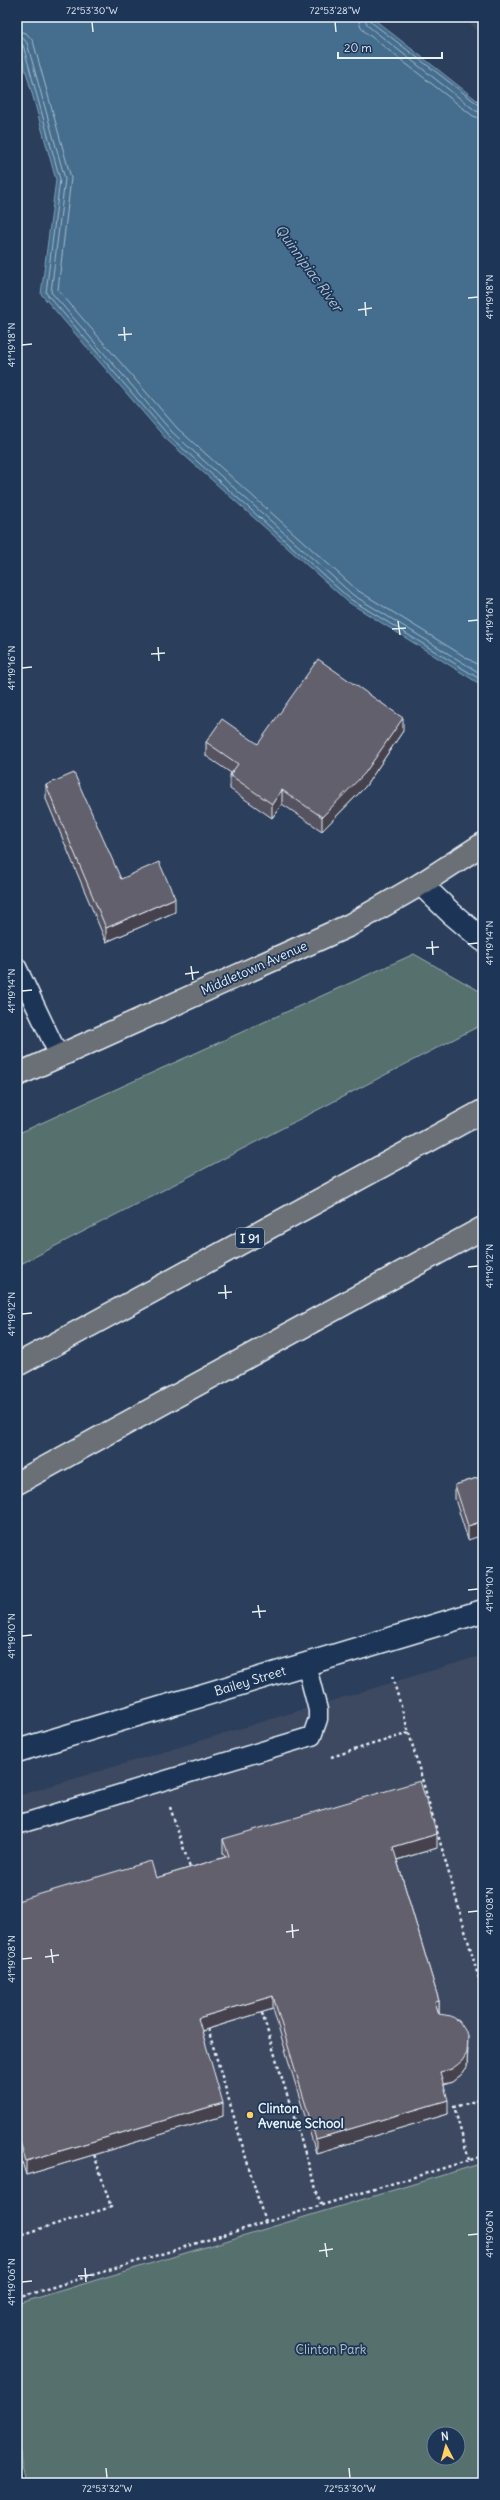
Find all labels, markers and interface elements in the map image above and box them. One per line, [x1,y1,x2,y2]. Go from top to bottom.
text: 72°53'30"W [66,4,118,17]
text: 72°53'28"W [310,4,360,17]
scale bar [338,34,442,60]
text: 20 m [344,40,372,55]
water label: Quinnipiac River [272,221,348,317]
text: 41°19'18"N [483,275,496,319]
text: 41°19'18"N [5,323,18,367]
text: 41°19'16"N [483,598,496,642]
text: 41°19'16"N [5,646,18,690]
text: 41°19'14"N [483,921,496,965]
street label: Middletown Avenue [198,937,310,999]
text: 41°19'14"N [5,969,18,1013]
road number: I 91 [236,1228,264,1248]
text: 41°19'12"N [483,1244,496,1288]
text: 41°19'12"N [5,1292,18,1336]
text: 41°19'10"N [483,1566,496,1612]
text: 41°19'10"N [5,1613,18,1659]
street label: Bailey Street [212,1662,288,1700]
text: 41°19'08"N [483,1887,496,1935]
text: 41°19'08"N [5,1935,18,1983]
place label: Clinton Avenue School [258,2100,344,2132]
marker: Clinton Avenue School [245,2110,255,2120]
text: 41°19'06"N [483,2210,496,2258]
text: 41°19'06"N [5,2258,18,2306]
park label: Clinton Park [296,2341,367,2358]
north arrow [426,2426,466,2466]
text: N [440,2429,449,2443]
text: 72°53'32"W [82,2482,132,2495]
text: 72°53'30"W [324,2482,376,2495]

